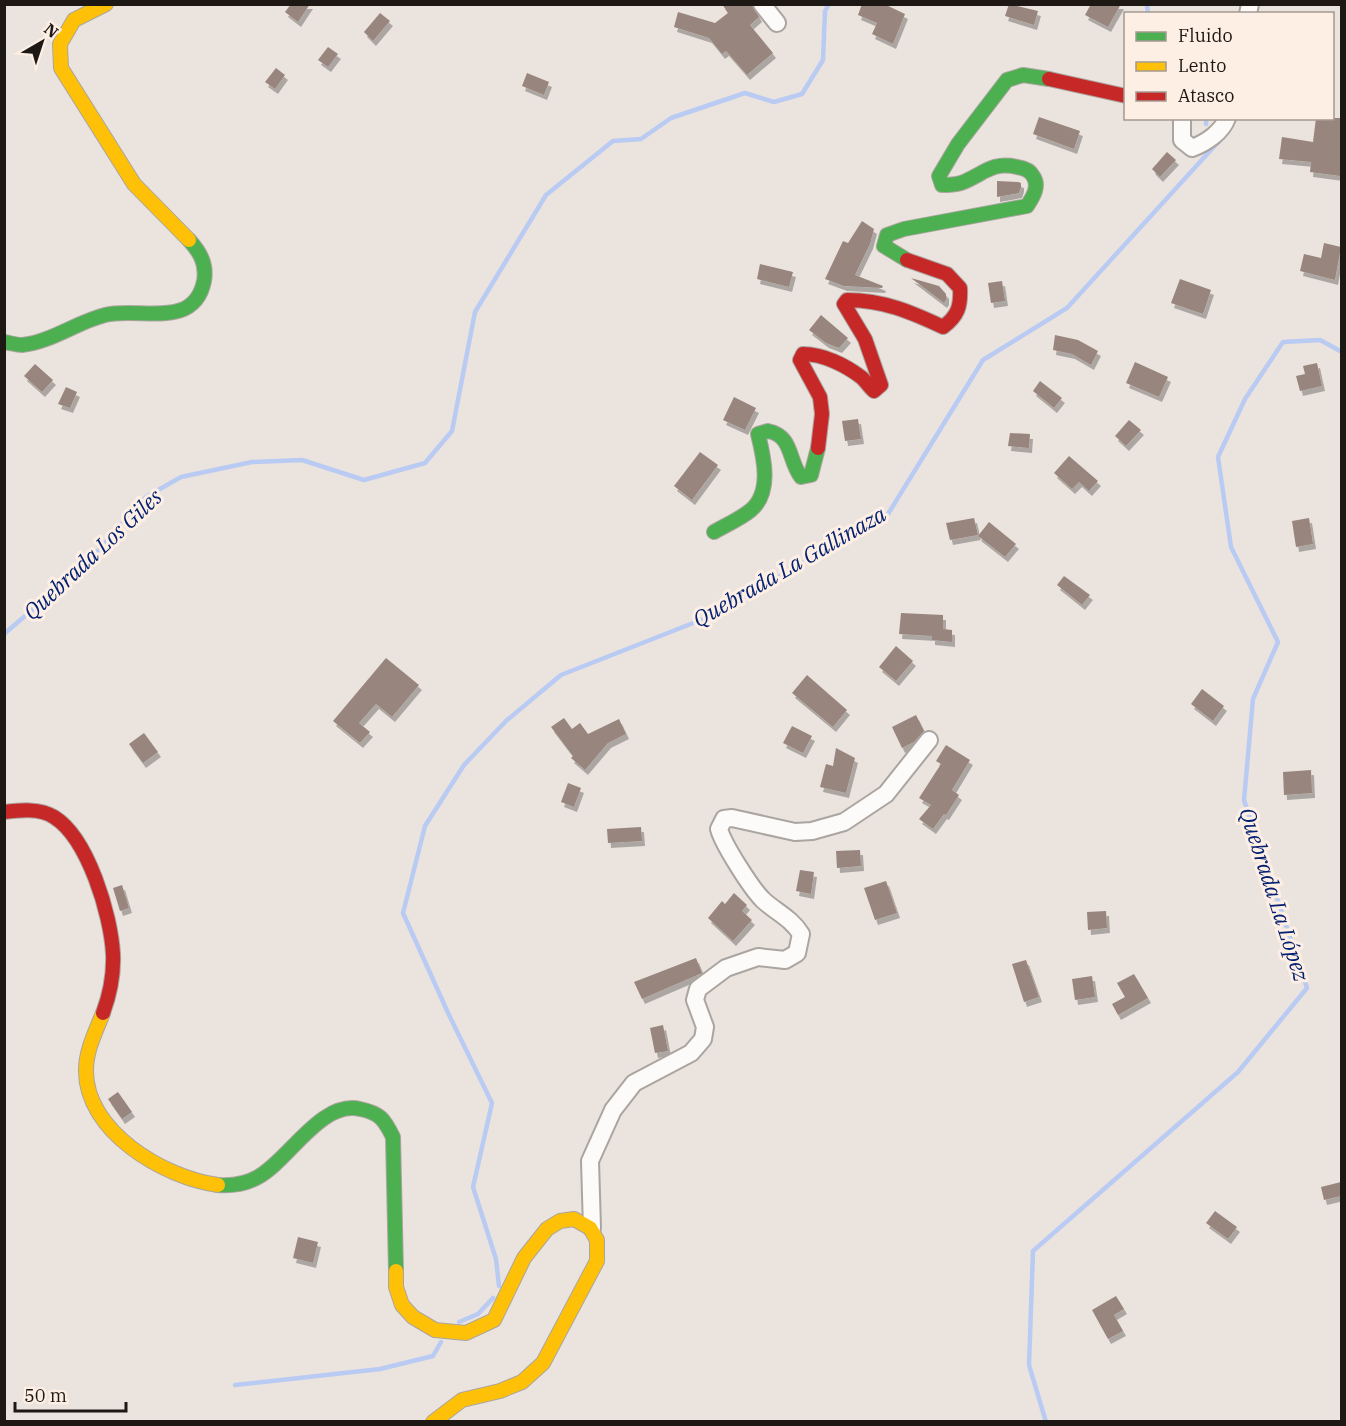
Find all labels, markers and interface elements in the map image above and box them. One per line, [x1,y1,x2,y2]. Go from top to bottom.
north arrow [12,12,72,72]
legend [1124,12,1334,120]
text: N [40,19,63,42]
text: Fluido [1178,24,1233,47]
text: Lento [1178,54,1226,77]
text: Atasco [1178,84,1234,107]
water label: Quebrada Los Giles [17,482,168,626]
water label: Quebrada La Gallinaza [687,499,891,633]
water label: Quebrada La López [1233,804,1317,985]
scale bar [15,1375,126,1413]
text: 50 m [24,1384,67,1407]

